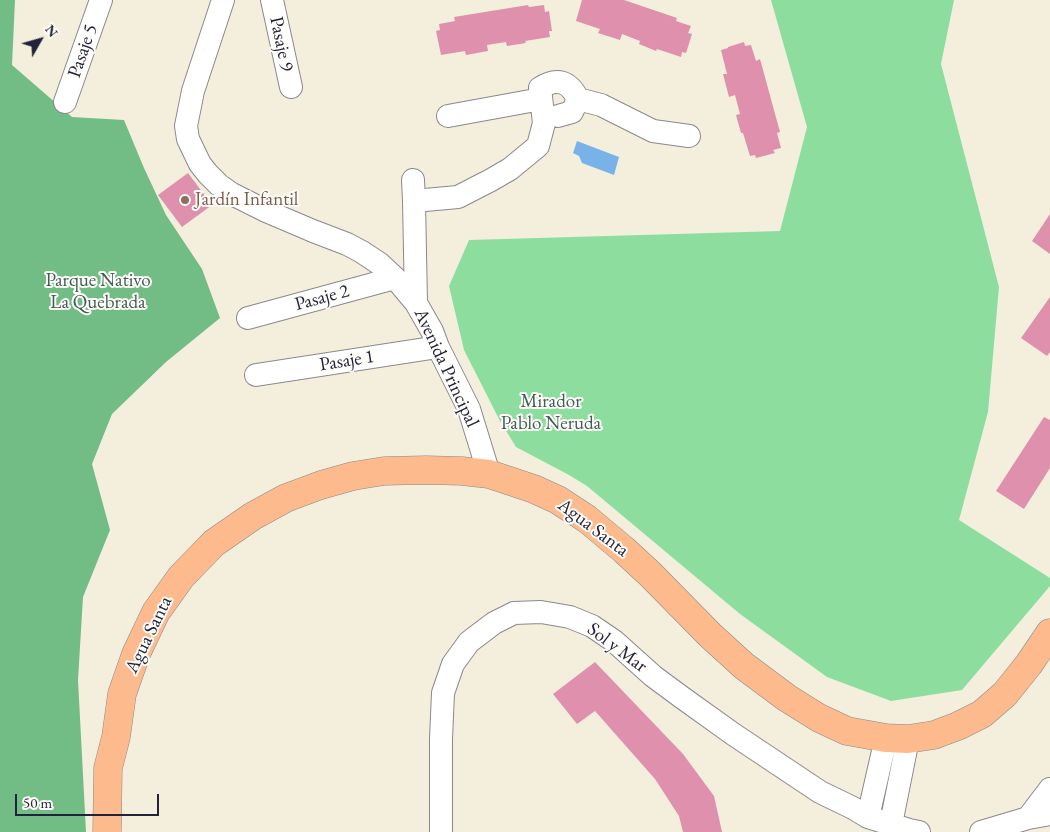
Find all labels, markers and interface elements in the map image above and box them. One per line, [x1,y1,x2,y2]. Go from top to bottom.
north arrow [15,15,65,65]
street label: Pasaje 9 [264,15,298,73]
text: N [41,21,62,41]
street label: Pasaje 5 [63,21,103,81]
place label: Jardín Infantil [195,189,298,211]
marker: Jardín Infantil [179,194,191,206]
park label: Parque Nativo La Quebrada [45,270,151,314]
street label: Pasaje 2 [292,280,352,316]
street label: Avenida Principal [409,305,483,431]
street label: Pasaje 1 [318,345,376,377]
park label: Mirador Pablo Neruda [501,391,601,435]
street label: Agua Santa [553,494,633,562]
street label: Agua Santa [121,593,177,677]
street label: Sol y Mar [583,618,651,678]
scale bar [18,784,161,816]
text: 50 m [23,793,52,812]

